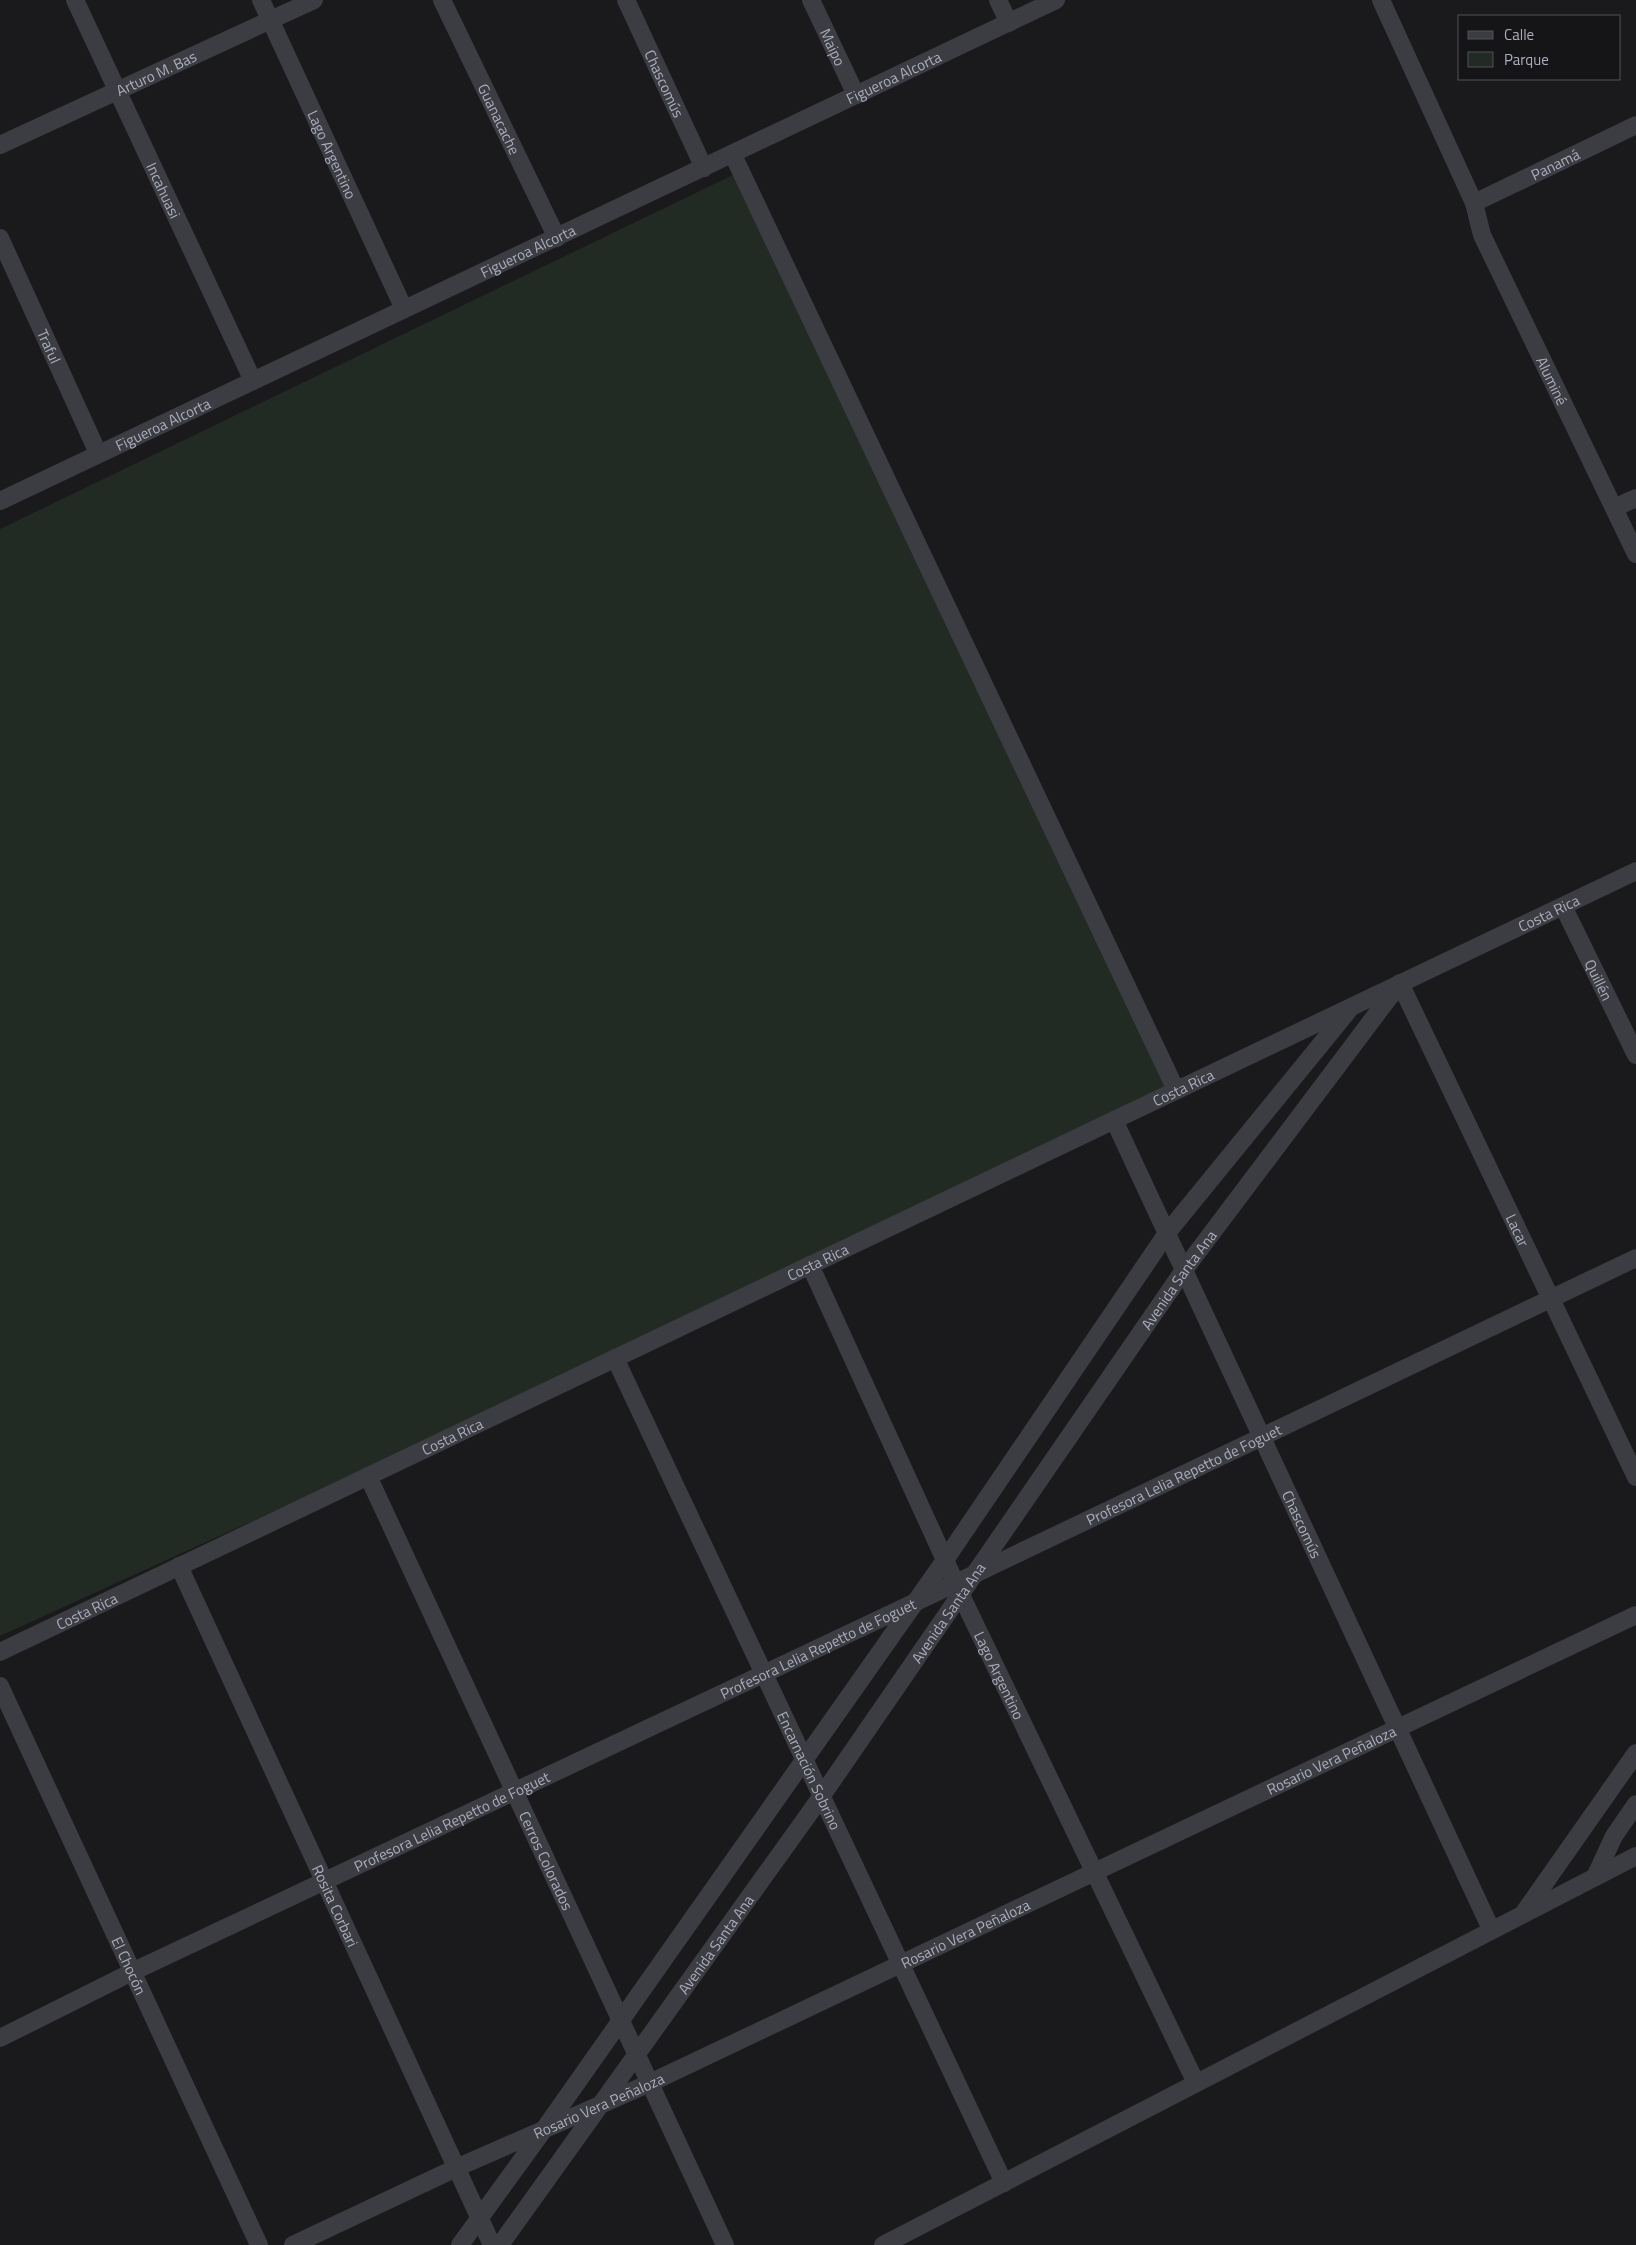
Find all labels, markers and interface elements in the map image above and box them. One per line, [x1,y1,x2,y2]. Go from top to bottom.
legend [1458,15,1621,80]
text: Calle [1504,23,1534,46]
street label: Maipo [814,24,852,70]
street label: Arturo M. Bas [112,44,200,101]
street label: Figueroa Alcorta [842,44,945,110]
street label: Chascomús [639,46,690,121]
text: Parque [1504,48,1549,71]
street label: Guanacache [472,79,526,158]
street label: Lago Argentino [302,106,363,203]
street label: Panamá [1527,142,1584,186]
street label: Incahuasi [141,158,187,222]
street label: Figueroa Alcorta [476,218,580,283]
street label: Traful [31,325,67,367]
street label: Aluminé [1531,352,1574,409]
street label: Figueroa Alcorta [111,391,215,456]
street label: Costa Rica [1514,888,1584,937]
street label: Quillén [1579,955,1619,1004]
street label: Costa Rica [1149,1062,1218,1112]
street label: Lacar [1500,1210,1536,1250]
street label: Avenida Santa Ana [1135,1224,1222,1334]
street label: Costa Rica [783,1237,853,1286]
street label: Costa Rica [418,1411,487,1461]
street label: Profesora Lelia Repetto de Foguet [1082,1417,1286,1531]
street label: Chascomús [1277,1486,1328,1562]
street label: Avenida Santa Ana [905,1557,991,1668]
street label: Costa Rica [52,1586,122,1635]
street label: Profesora Lelia Repetto de Foguet [716,1592,920,1704]
street label: Lago Argentino [969,1627,1031,1723]
street label: Encarnación Sobrino [772,1707,847,1834]
street label: Rosario Vera Peñaloza [1263,1719,1400,1800]
street label: Profesora Lelia Repetto de Foguet [350,1765,554,1877]
street label: Cerros Colorados [514,1807,579,1914]
street label: Rosita Corbari [307,1861,365,1951]
street label: Avenida Santa Ana [672,1889,759,1999]
street label: Rosario Vera Peñaloza [897,1893,1034,1974]
street label: El Chocón [106,1933,153,1998]
street label: Rosario Vera Peñaloza [530,2066,668,2144]

